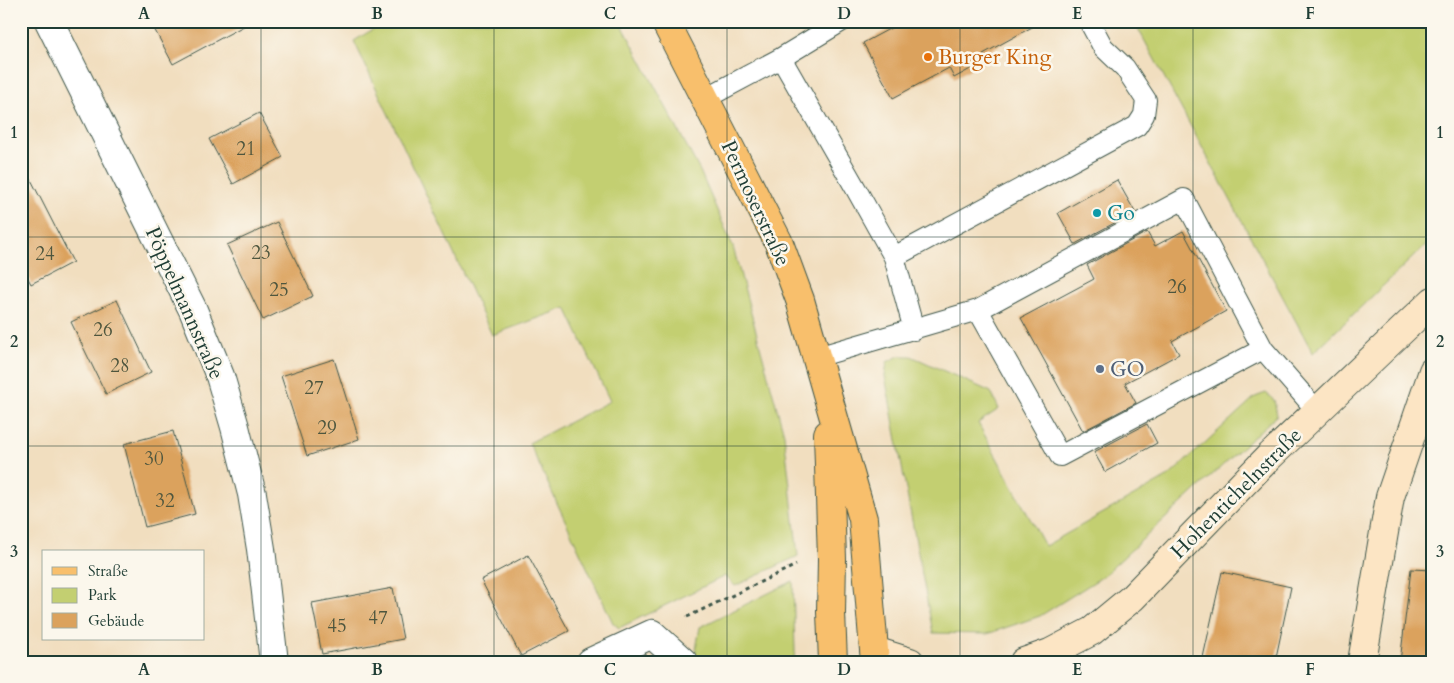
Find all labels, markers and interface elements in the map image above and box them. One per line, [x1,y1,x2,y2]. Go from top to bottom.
text: A [138,3,150,25]
text: B [371,3,383,25]
text: C [604,3,616,25]
text: D [837,3,851,25]
text: E [1072,3,1082,25]
text: F [1305,3,1315,25]
place label: Burger King [938,43,1052,72]
marker: Burger King [922,51,934,63]
text: 1 [10,122,18,144]
text: 1 [1436,122,1444,144]
house number: 21 [236,136,256,162]
street label: Permoserstraße [714,136,797,271]
place label: Go [1107,199,1135,228]
marker: Go [1091,207,1103,219]
street label: Pöppelmannstraße [138,222,231,384]
house number: 23 [251,240,271,266]
house number: 24 [35,241,55,267]
house number: 26 [1167,274,1187,300]
house number: 25 [269,277,289,303]
house number: 26 [93,317,113,343]
text: 2 [10,331,18,353]
text: 2 [1436,331,1444,353]
house number: 28 [110,353,130,379]
place label: GO [1110,355,1145,384]
marker: GO [1094,363,1106,375]
house number: 27 [304,375,324,401]
house number: 29 [317,415,337,441]
street label: Hohentichelnstraße [1164,421,1308,565]
house number: 30 [144,446,164,472]
house number: 32 [155,488,175,514]
text: 3 [10,541,18,563]
text: 3 [1436,541,1444,563]
legend [42,550,205,640]
text: Straße [88,561,128,581]
text: Park [88,585,117,605]
house number: 47 [368,605,388,631]
text: Gebäude [88,611,145,631]
house number: 45 [327,613,347,639]
text: A [138,659,150,681]
text: B [371,659,383,681]
text: C [604,659,616,681]
text: D [837,659,851,681]
text: E [1072,659,1082,681]
text: F [1305,659,1315,681]

